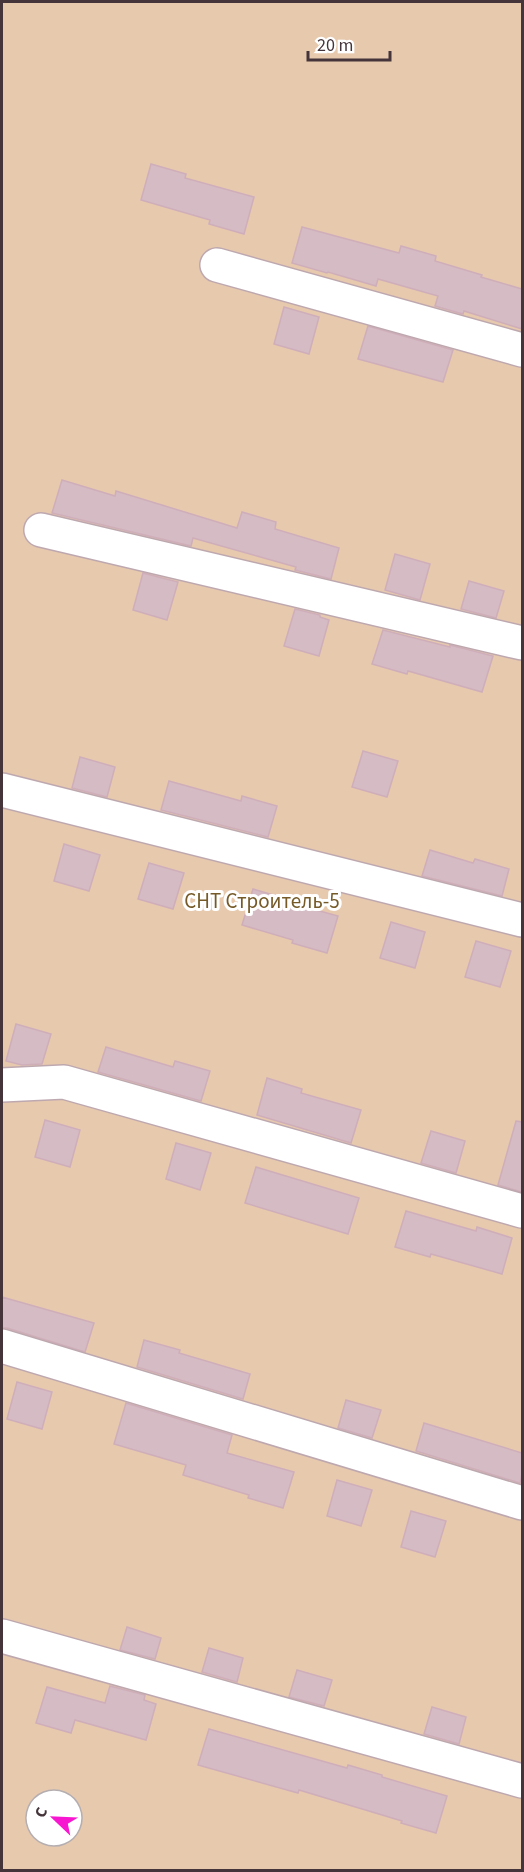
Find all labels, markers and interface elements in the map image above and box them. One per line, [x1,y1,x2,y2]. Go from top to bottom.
scale bar [308,24,390,62]
text: 20 m [317,33,353,58]
park label: СНТ Строитель-5 [184,886,340,916]
north arrow [24,1788,84,1848]
text: С [29,1804,53,1821]

